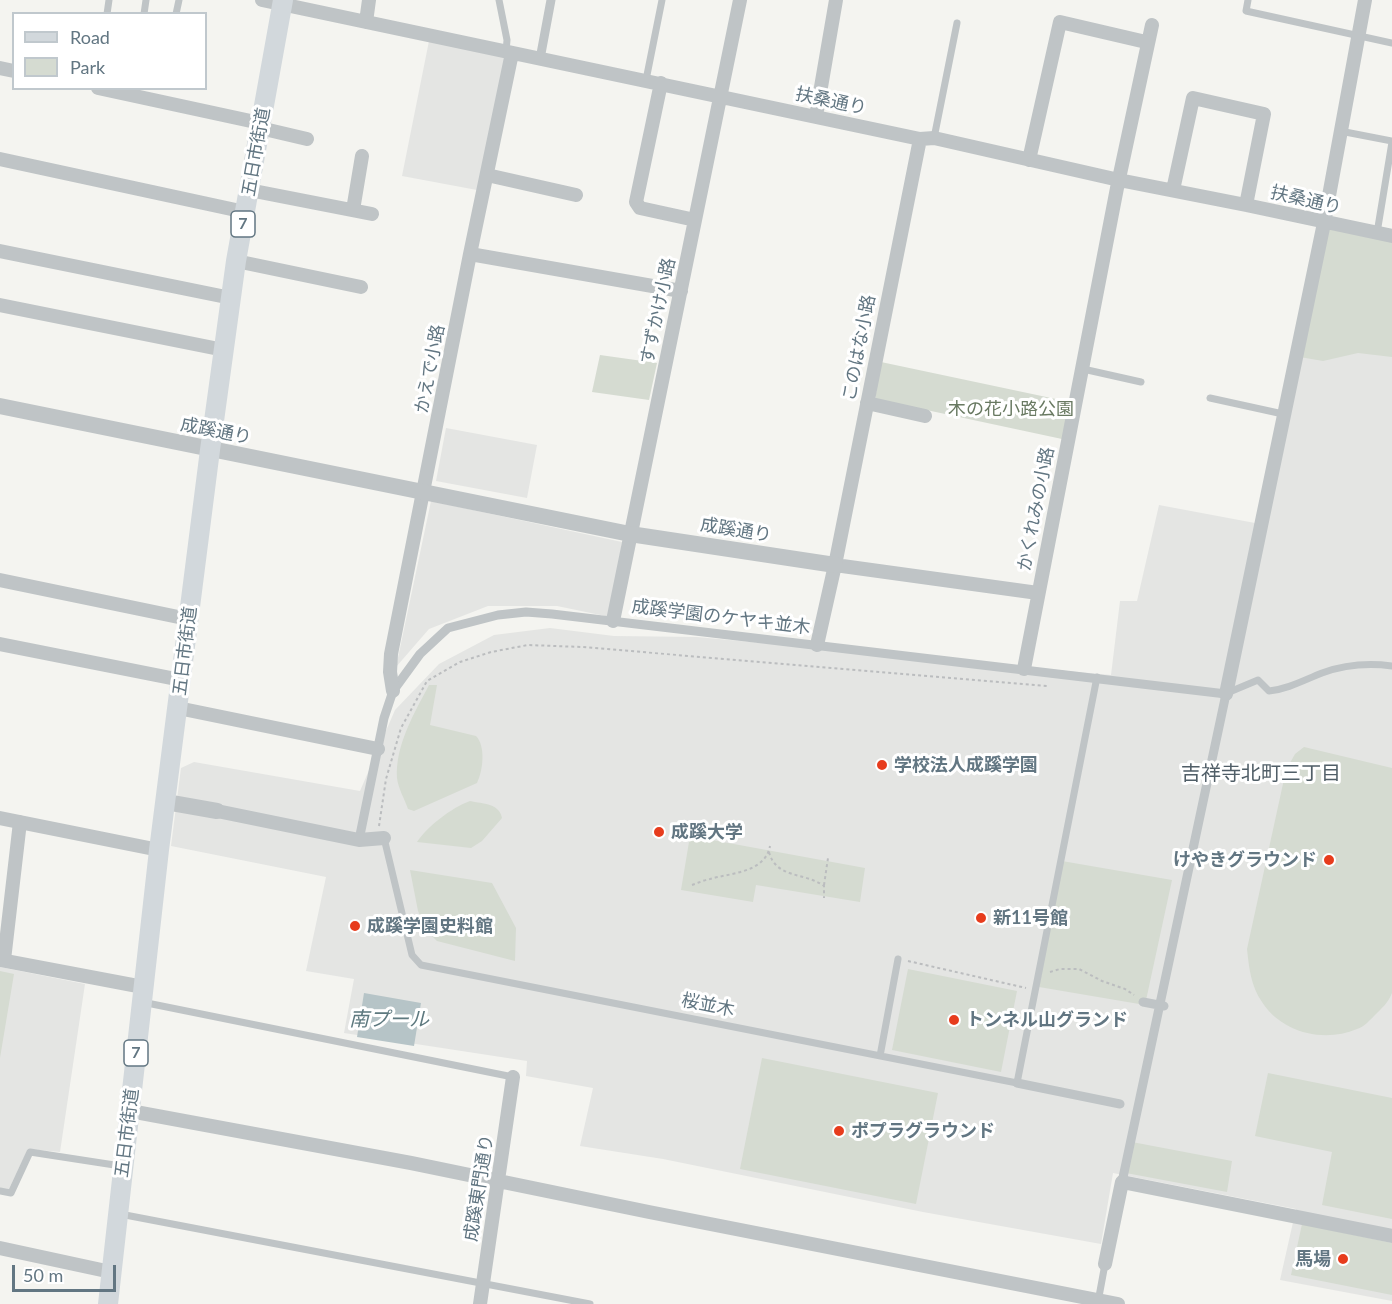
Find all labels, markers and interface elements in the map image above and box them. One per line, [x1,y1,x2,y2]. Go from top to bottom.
legend [12,12,207,90]
text: Road [70,26,110,48]
text: Park [70,56,105,78]
street label: 扶桑通り [794,83,868,119]
street label: 五日市街道 [238,106,274,198]
street label: 扶桑通り [1268,181,1344,219]
road number: 7 [231,211,255,237]
street label: すずかけ小路 [636,256,680,366]
street label: このはな小路 [838,293,880,403]
street label: かえで小路 [411,323,449,415]
park label: 木の花小路公園 [948,398,1074,420]
street label: 成蹊通り [179,414,253,448]
street label: かくれみの小路 [1013,445,1059,573]
street label: 成蹊通り [699,514,773,546]
street label: 成蹊学園のケヤキ並木 [630,595,812,639]
street label: 五日市街道 [169,605,201,697]
place label: 学校法人成蹊学園 [894,754,1038,776]
marker: 学校法人成蹊学園 [875,758,889,772]
district label: 吉祥寺北町三丁目 [1181,762,1341,786]
place label: 成蹊大学 [671,821,743,843]
marker: 成蹊大学 [652,825,666,839]
place label: けやきグラウンド [1173,849,1317,871]
marker: けやきグラウンド [1322,853,1336,867]
place label: 新11号館 [993,907,1068,929]
marker: 新11号館 [974,911,988,925]
place label: 成蹊学園史料館 [367,915,493,937]
marker: 成蹊学園史料館 [348,919,362,933]
street label: 桜並木 [679,989,737,1021]
water label: 南プール [349,1008,429,1032]
place label: トンネル山グランド [966,1009,1128,1031]
marker: トンネル山グランド [947,1013,961,1027]
road number: 7 [124,1040,148,1066]
street label: 五日市街道 [111,1087,143,1179]
place label: ポプラグラウンド [851,1120,995,1142]
marker: ポプラグラウンド [832,1124,846,1138]
street label: 成蹊東門通り [460,1133,498,1243]
place label: 馬場 [1295,1248,1331,1270]
marker: 馬場 [1336,1252,1350,1266]
scale bar [15,1253,118,1291]
text: 50 m [23,1264,63,1286]

